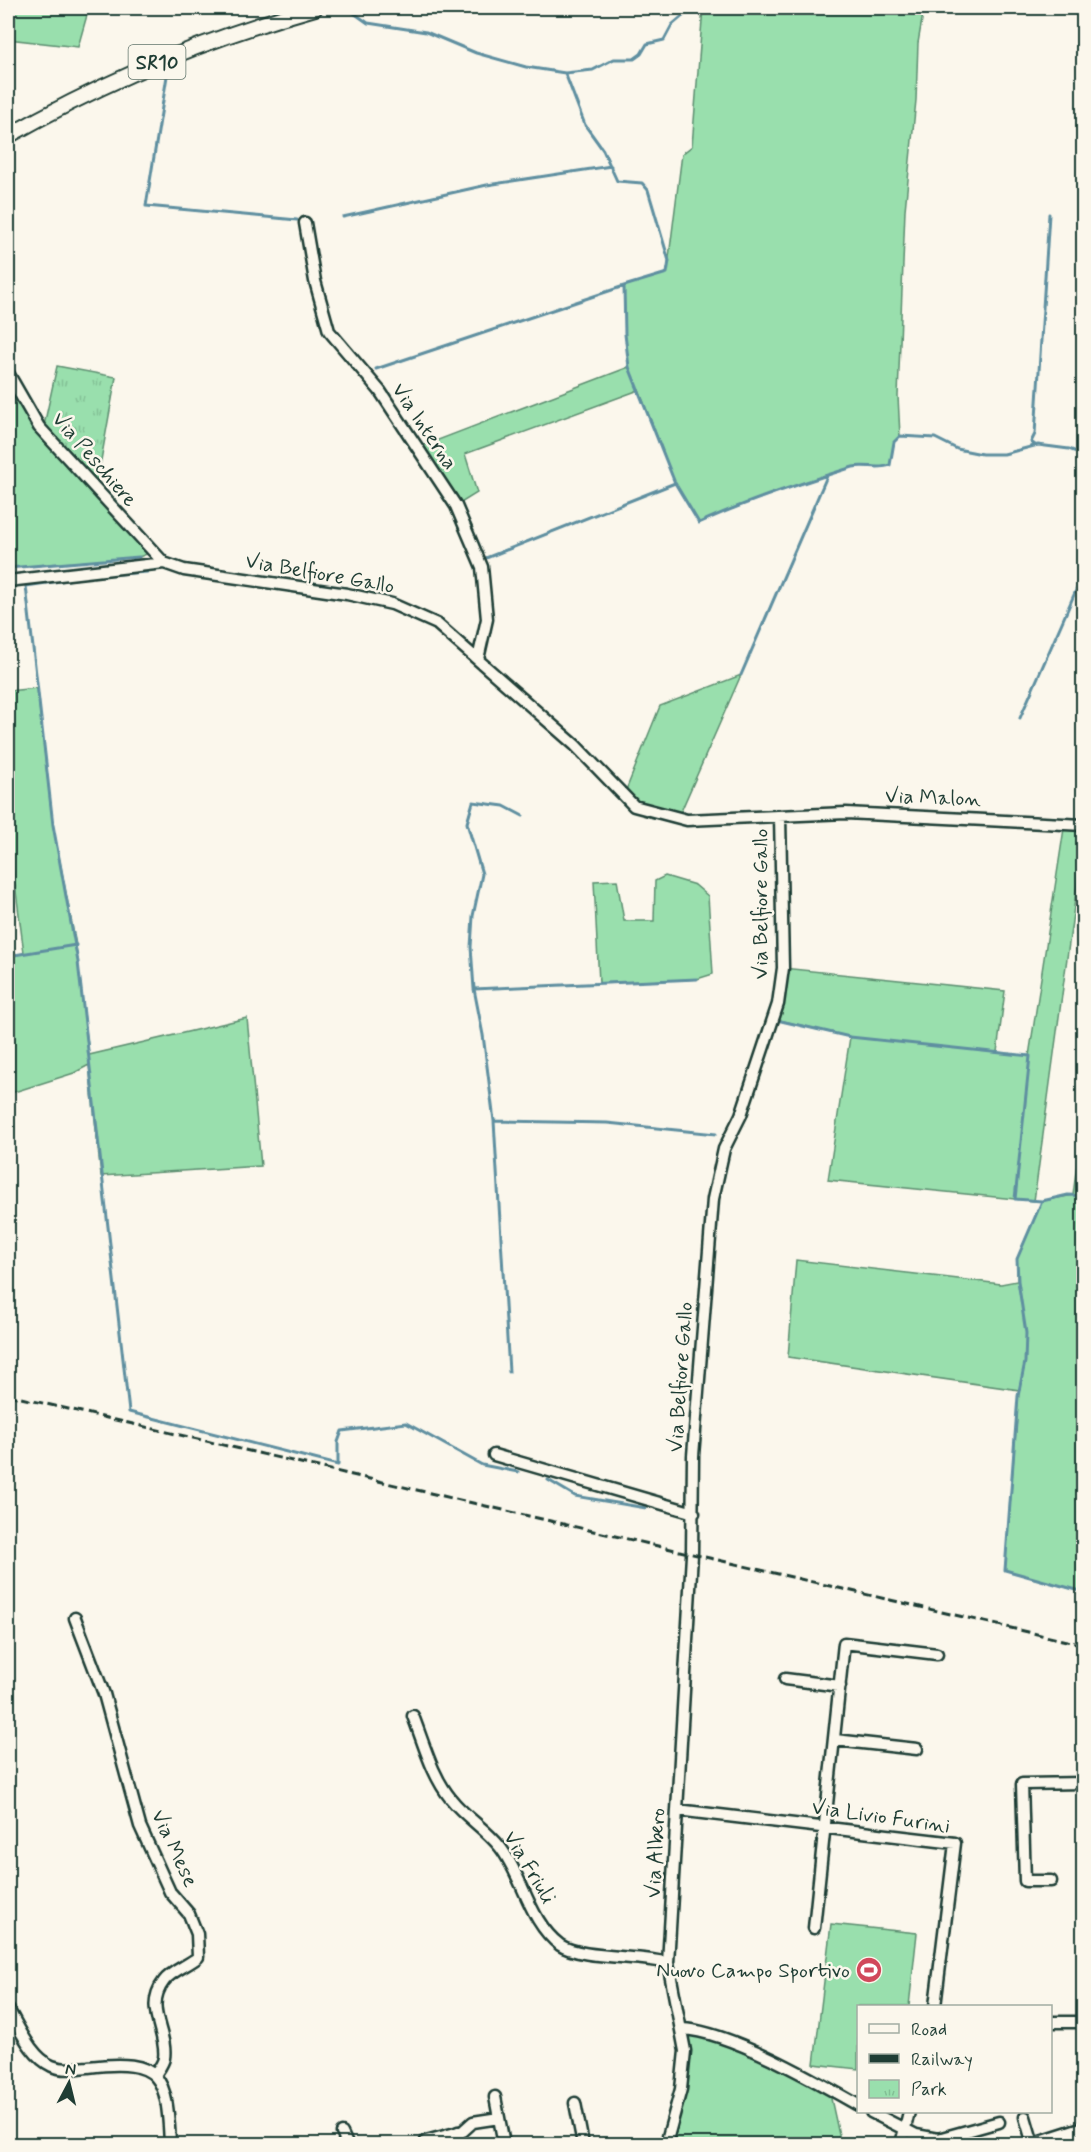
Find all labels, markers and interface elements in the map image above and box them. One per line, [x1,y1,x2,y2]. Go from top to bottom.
road number: SR10 [128,45,186,79]
street label: Via Interna [385,377,464,476]
street label: Via Peschiere [45,406,143,513]
street label: Via Belfiore Gallo [243,547,397,601]
street label: Via Malon [885,782,982,814]
street label: Via Belfiore Gallo [747,829,775,979]
street label: Via Belfiore Gallo [662,1301,700,1453]
street label: Via Livio Furini [810,1793,952,1841]
street label: Via Mese [144,1805,204,1892]
street label: Via Albero [640,1807,672,1899]
street label: Via Friuli [496,1826,562,1909]
sports icon: Nuovo Campo Sportivo [854,1955,884,1985]
place label: Nuovo Campo Sportivo [656,1957,850,1985]
legend [857,2005,1052,2113]
text: Road [911,2018,947,2042]
text: Railway [911,2048,973,2072]
north arrow [39,2053,99,2113]
text: N [64,2059,77,2081]
text: Park [911,2078,947,2102]

